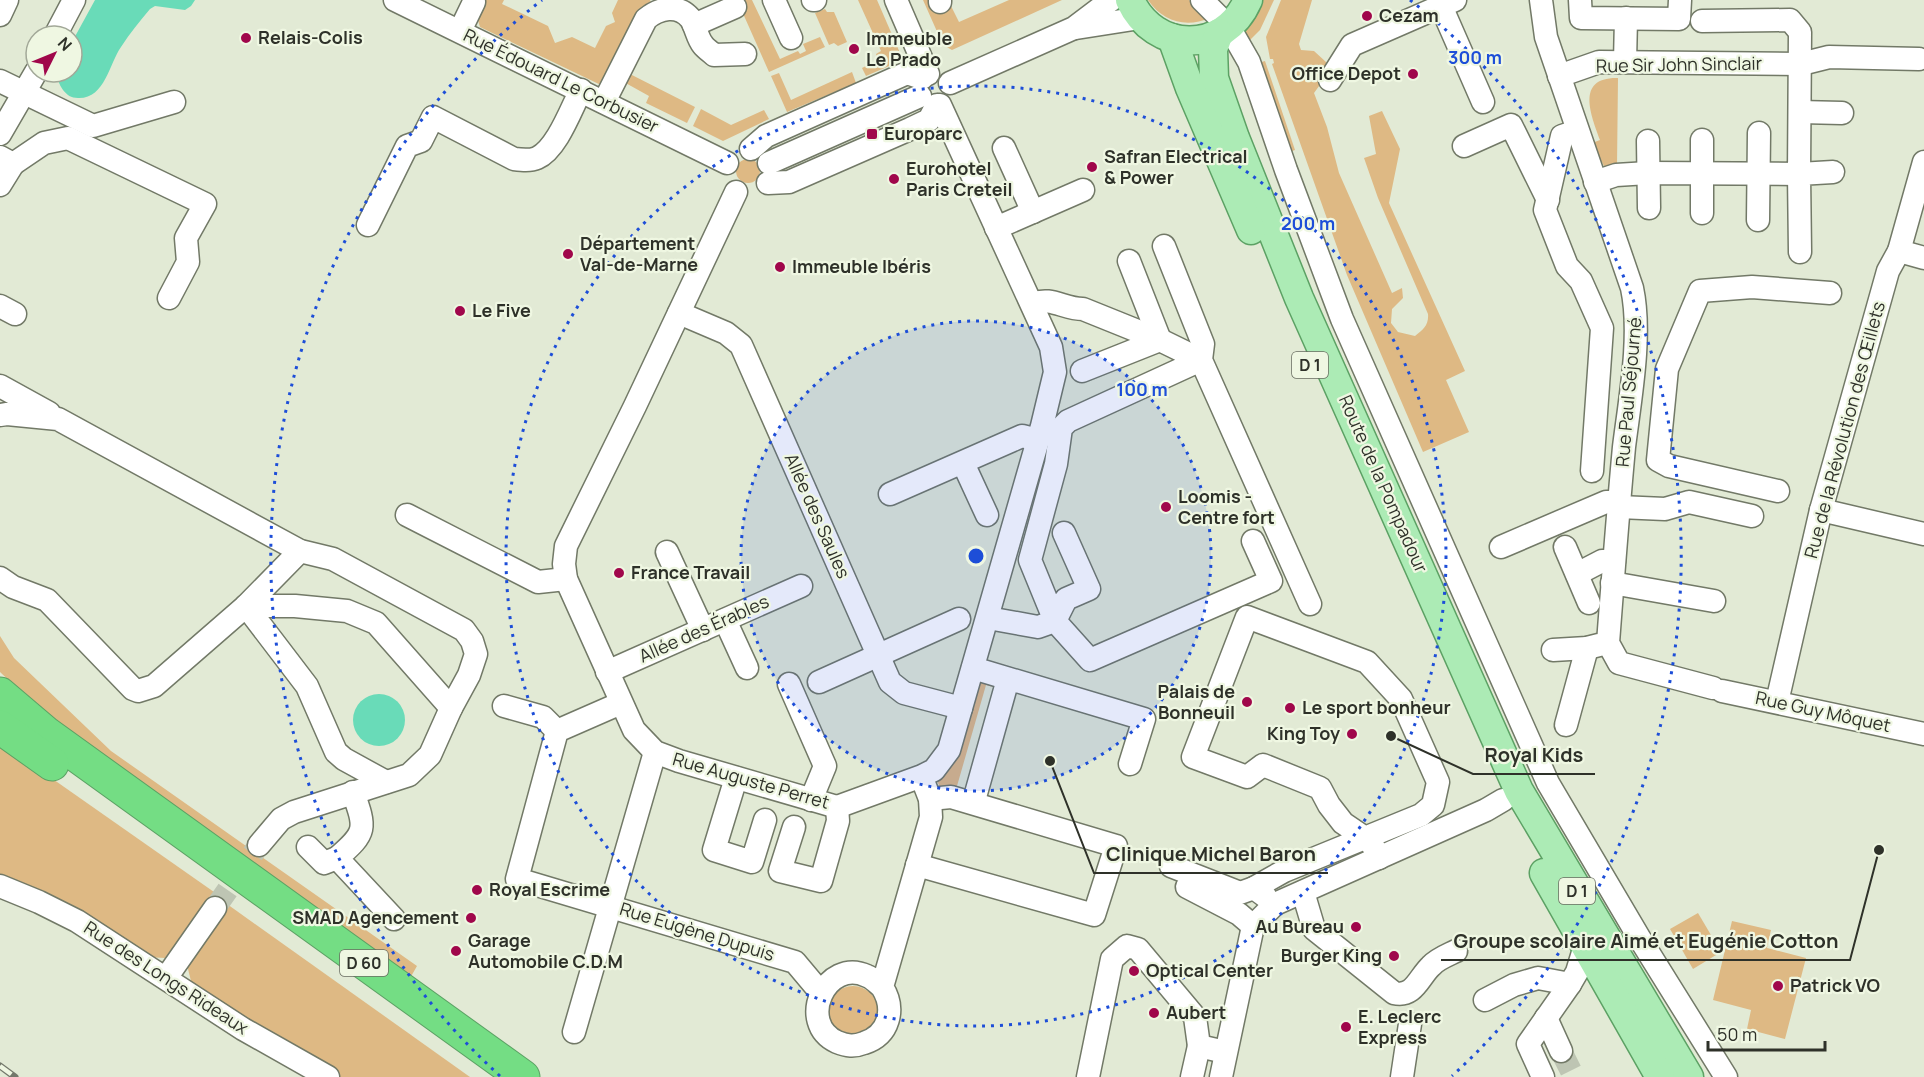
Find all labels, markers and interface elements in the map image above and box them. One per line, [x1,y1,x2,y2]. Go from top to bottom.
place label: Cezam [1379,3,1439,27]
marker: Cezam [1360,9,1374,23]
street label: Rue Édouard Le Corbusier [460,22,663,138]
north arrow [24,24,84,84]
place label: Relais-Colis [258,25,363,49]
place label: Immeuble Le Prado [866,26,952,71]
marker: Relais-Colis [239,31,253,45]
text: N [53,32,77,55]
marker: Immeuble Le Prado [847,42,861,56]
text: 300 m [1448,45,1502,69]
street label: Rue Sir John Sinclair [1596,51,1763,77]
place label: Office Depot [1292,61,1401,85]
marker: Office Depot [1406,67,1420,81]
place label: Europarc [884,121,963,145]
marker: Europarc [865,127,879,141]
place label: Safran Electrical & Power [1104,144,1248,189]
place label: Eurohotel Paris Creteil [906,156,1013,201]
marker: Safran Electrical & Power [1085,160,1099,174]
marker: Eurohotel Paris Creteil [887,172,901,186]
text: 200 m [1281,211,1335,235]
place label: Département Val-de-Marne [580,231,698,276]
marker: Département Val-de-Marne [561,247,575,261]
place label: Immeuble Ibéris [792,254,931,278]
marker: Immeuble Ibéris [773,260,787,274]
place label: Le Five [472,298,531,322]
street label: Rue de la Révolution des Œillets [1798,299,1890,561]
marker: Le Five [453,304,467,318]
street label: Rue Paul Séjourné [1610,316,1647,468]
road number: D 1 [1292,352,1328,378]
text: 100 m [1116,377,1168,401]
street label: Route de la Pompadour [1334,391,1434,577]
street label: Allée des Saules [780,449,856,582]
place label: Loomis - Centre fort [1178,484,1275,529]
marker: Loomis - Centre fort [1159,500,1173,514]
centre of rings [966,546,986,566]
place label: France Travail [631,560,750,584]
marker: France Travail [612,566,626,580]
street label: Allée des Érables [635,589,772,668]
place label: Palais de Bonneuil [1158,679,1235,724]
street label: Rue Guy Môquet [1753,685,1893,737]
marker: Palais de Bonneuil [1240,695,1254,709]
place label: Le sport bonheur [1302,695,1451,719]
marker: Le sport bonheur [1283,701,1297,715]
place label: King Toy [1267,721,1340,745]
marker: King Toy [1345,727,1359,741]
callout: Royal Kids [1473,736,1595,774]
text: Royal Kids [1485,741,1584,768]
street label: Rue Auguste Perret [670,746,832,814]
callout: Clinique Michel Baron [1094,835,1328,873]
text: Clinique Michel Baron [1106,840,1316,867]
place label: Royal Escrime [489,877,610,901]
road number: D 1 [1559,878,1595,904]
marker: Royal Escrime [470,883,484,897]
street label: Rue Eugène Dupuis [617,896,778,966]
place label: SMAD Agencement [292,905,459,929]
marker: SMAD Agencement [464,911,478,925]
place label: Au Bureau [1255,914,1344,938]
street label: Rue des Longs Rideaux [80,915,254,1040]
marker: Au Bureau [1349,920,1363,934]
callout: Groupe scolaire Aimé et Eugénie Cotton [1441,922,1850,960]
text: Groupe scolaire Aimé et Eugénie Cotton [1454,927,1838,954]
place label: Garage Automobile C.D.M [468,928,623,973]
place label: Burger King [1281,943,1382,967]
marker: Garage Automobile C.D.M [449,944,463,958]
marker: Burger King [1387,949,1401,963]
road number: D 60 [340,950,388,976]
place label: Optical Center [1146,958,1273,982]
marker: Optical Center [1127,964,1141,978]
place label: Patrick VO [1790,973,1880,997]
marker: Patrick VO [1771,979,1785,993]
place label: Aubert [1166,1000,1226,1024]
place label: E. Leclerc Express [1358,1004,1441,1049]
marker: Aubert [1147,1006,1161,1020]
scale bar [1708,1014,1825,1052]
marker: E. Leclerc Express [1339,1020,1353,1034]
text: 50 m [1717,1022,1757,1046]

